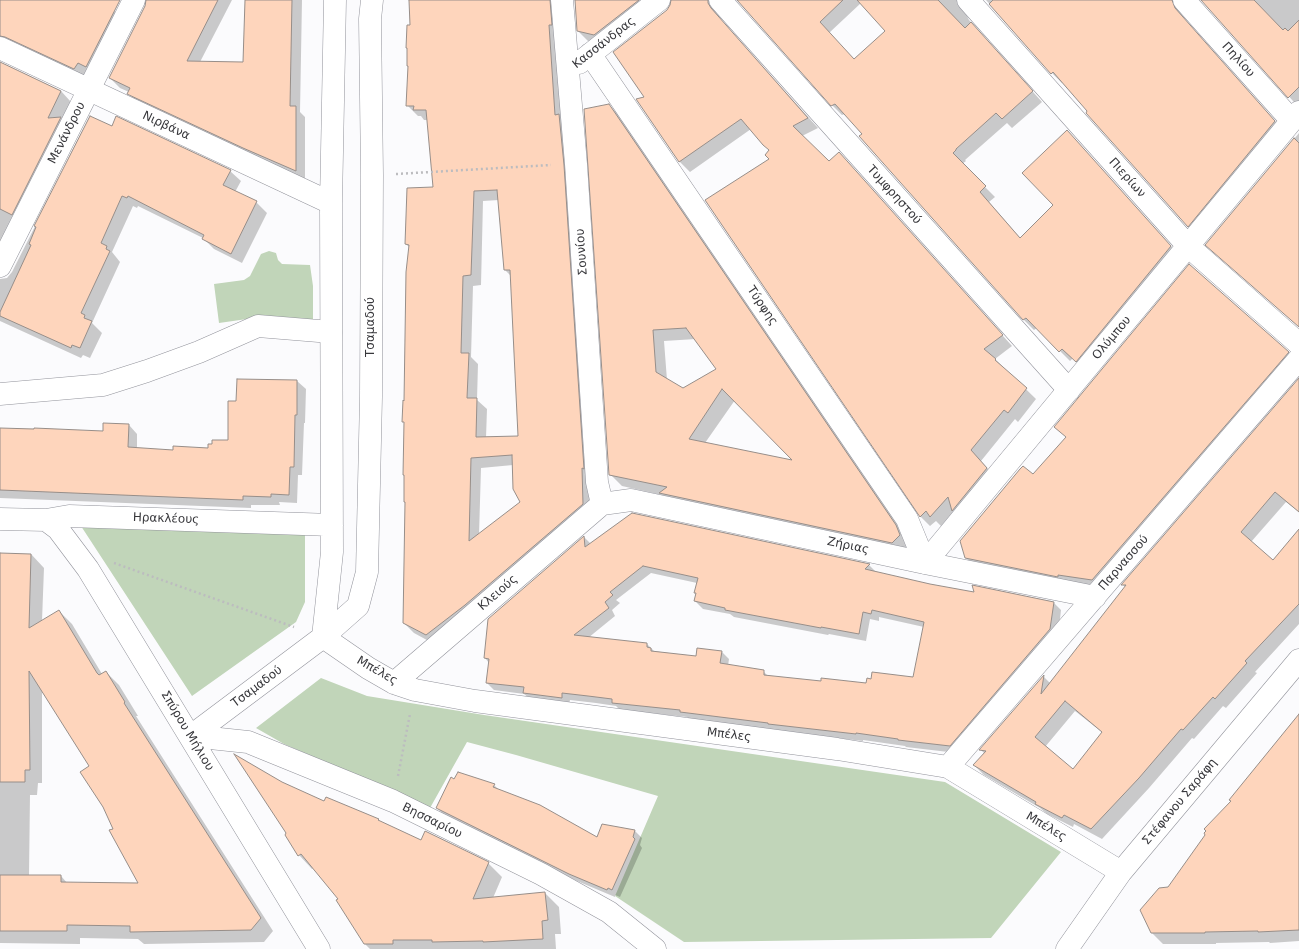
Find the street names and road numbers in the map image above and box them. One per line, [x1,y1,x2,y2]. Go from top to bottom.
street label: Κασσάνδρας [570,14,638,72]
street label: Πηλίου [1219,40,1257,80]
street label: Μενάνδρου [45,100,89,166]
street label: Νιρβάνα [140,109,192,143]
street label: Πιερίων [1106,155,1148,201]
street label: Τυμφρηστού [864,163,924,227]
street label: Σουνίου [573,228,591,276]
street label: Τύρφης [744,284,780,328]
street label: Τσαμαδού [364,297,378,357]
street label: Ολύμπου [1090,313,1134,363]
street label: Ηρακλέους [132,511,200,527]
street label: Παρνασσού [1096,532,1152,594]
street label: Ζήριας [826,535,870,557]
street label: Κλειούς [476,572,520,614]
street label: Μπέλες [354,654,400,688]
street label: Τσαμαδού [229,663,285,711]
street label: Σπύρου Μήλιου [157,688,217,774]
street label: Μπέλες [706,725,752,745]
street label: Στέφανου Σαράφη [1140,756,1220,848]
street label: Βησσαρίου [400,800,464,842]
street label: Μπέλες [1023,809,1069,845]

